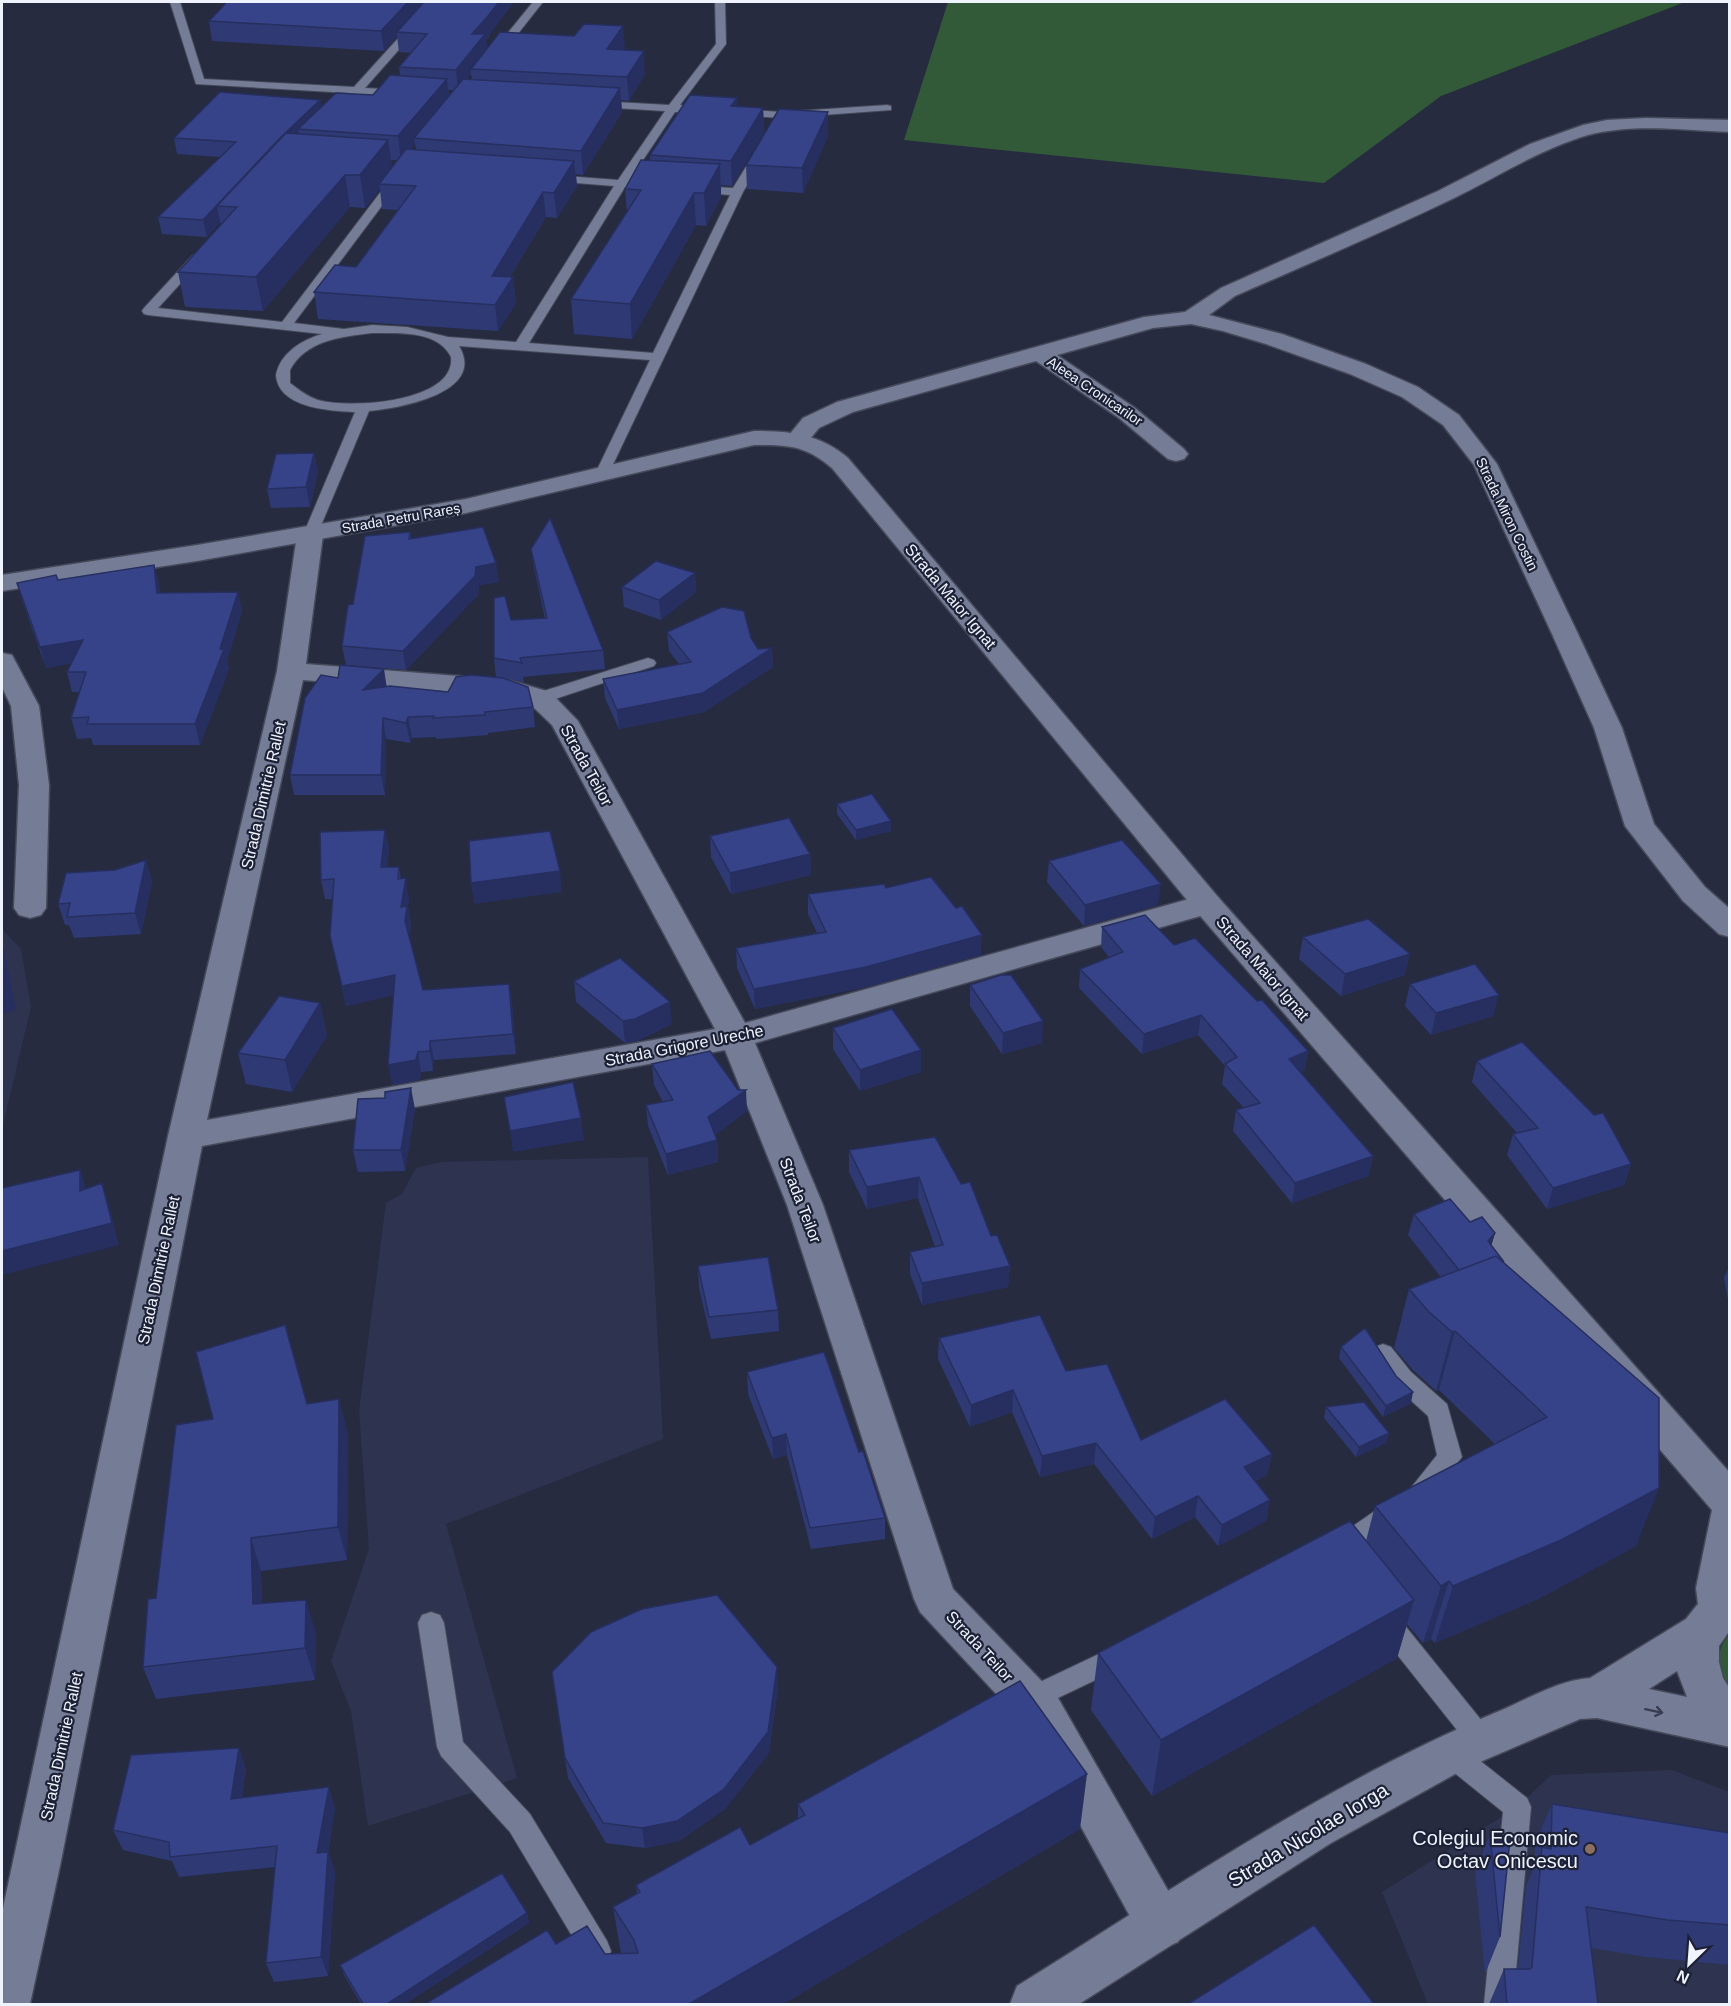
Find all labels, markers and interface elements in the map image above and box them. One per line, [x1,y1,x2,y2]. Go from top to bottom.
street label: Aleea Cronicarilor [1044,353,1146,429]
street label: Strada Miron Costin [1473,455,1541,573]
street label: Strada Petru Rareș [341,500,461,536]
street label: Strada Maior Ignat [902,540,1000,653]
street label: Strada Dimitrie Rallet [238,719,289,871]
street label: Strada Teilor [557,722,616,809]
street label: Strada Maior Ignat [1213,913,1313,1024]
street label: Strada Grigore Ureche [603,1022,765,1069]
street label: Strada Teilor [777,1155,825,1246]
street label: Strada Dimitrie Rallet [134,1194,183,1346]
street label: Strada Teilor [943,1608,1017,1685]
street label: Strada Dimitrie Rallet [37,1670,86,1822]
one-way arrow [1644,1705,1663,1717]
street label: Strada Nicolae Iorga [1224,1778,1393,1891]
place label: Colegiul Economic Octav Onicescu [1412,1827,1578,1872]
marker: Colegiul Economic Octav Onicescu [1583,1842,1597,1856]
north arrow [1659,1934,1719,1994]
text: N [1674,1967,1692,1987]

